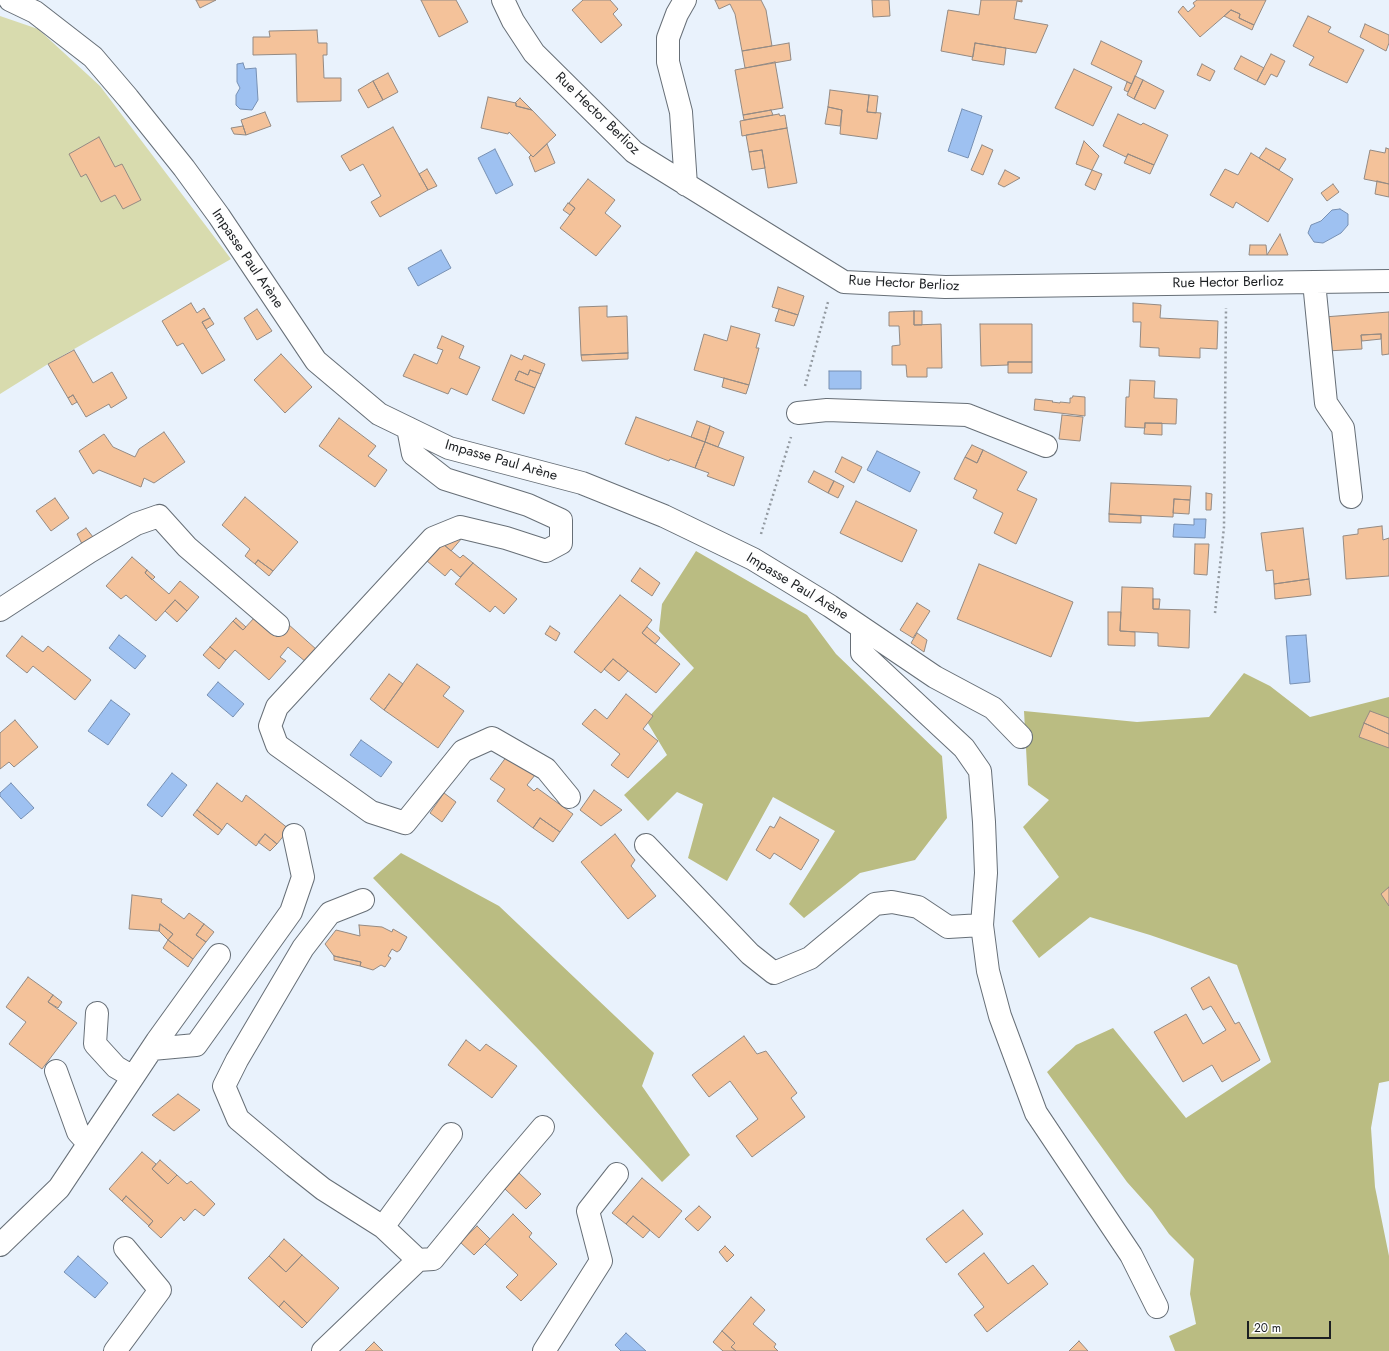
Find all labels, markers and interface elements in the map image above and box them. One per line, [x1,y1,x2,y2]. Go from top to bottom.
street label: Rue Hector Berlioz [551,69,643,159]
street label: Impasse Paul Arène [208,206,286,312]
street label: Rue Hector Berlioz [848,273,960,295]
street label: Rue Hector Berlioz [1172,274,1284,292]
street label: Impasse Paul Arène [443,437,559,485]
street label: Impasse Paul Arène [743,550,851,624]
scale bar [1249,1313,1333,1339]
text: 20 m [1254,1319,1281,1337]

